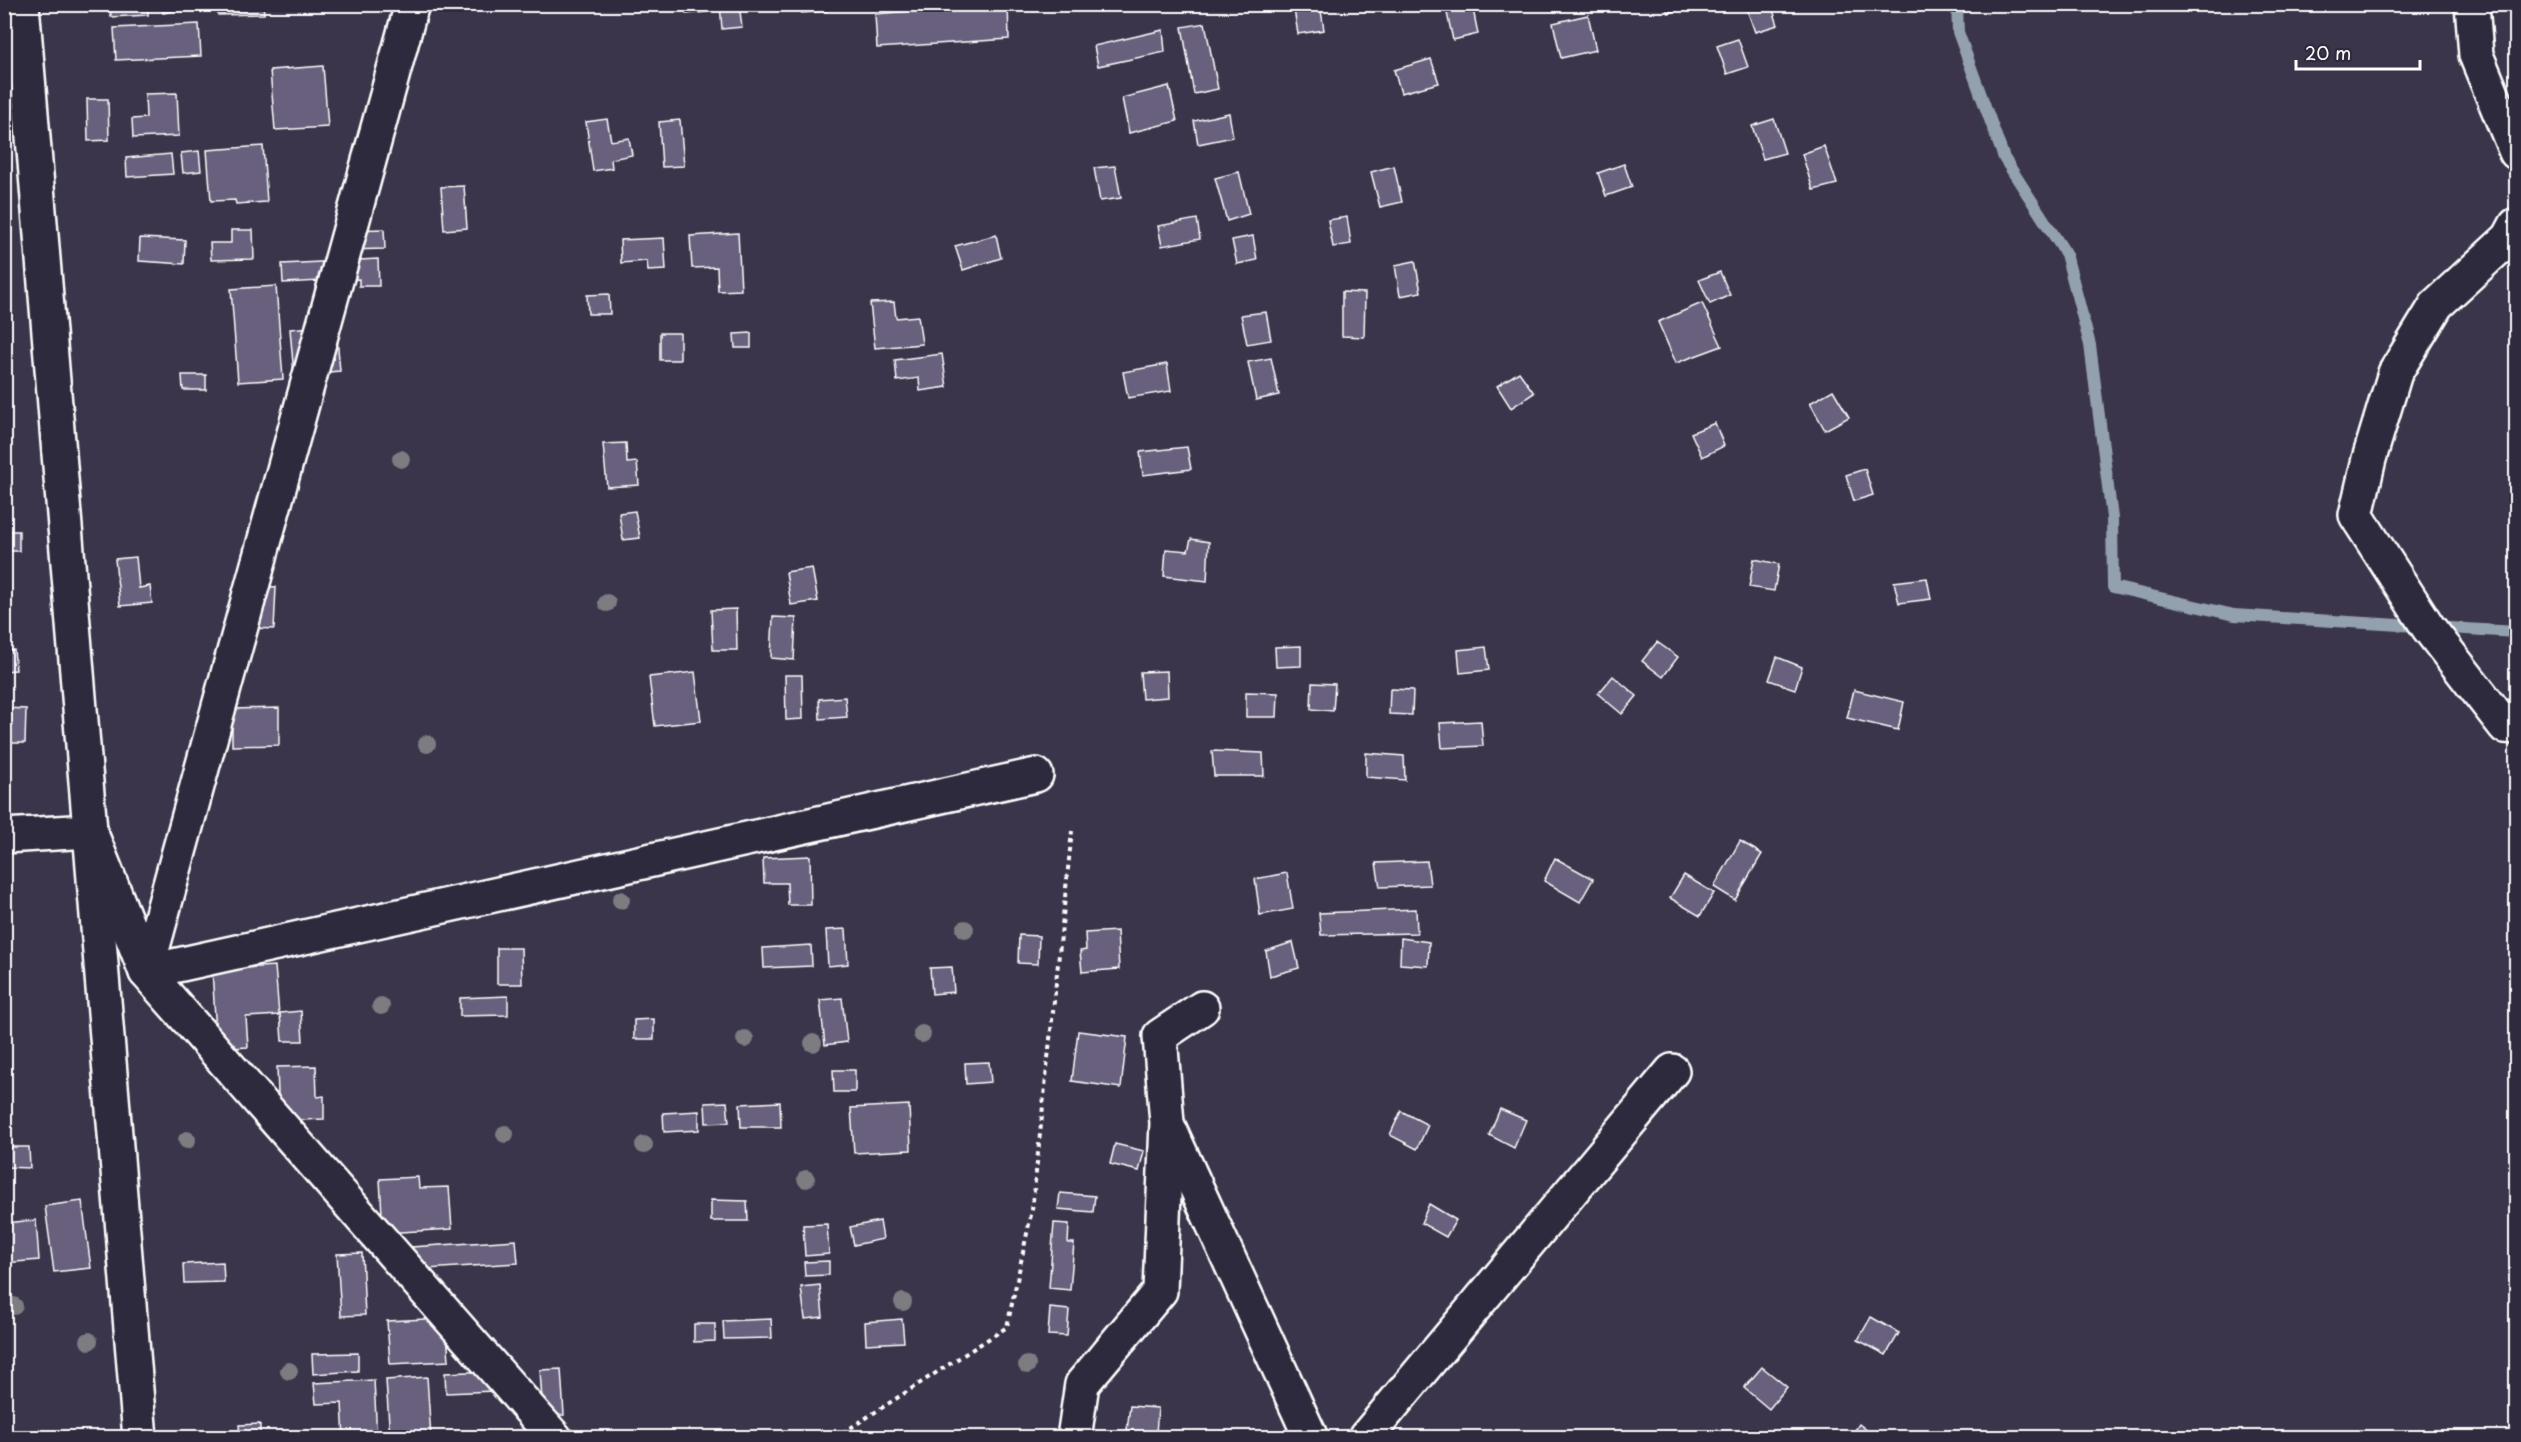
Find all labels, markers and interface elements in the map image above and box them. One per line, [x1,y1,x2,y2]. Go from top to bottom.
scale bar [2296,33,2420,71]
text: 20 m [2305,39,2351,66]

